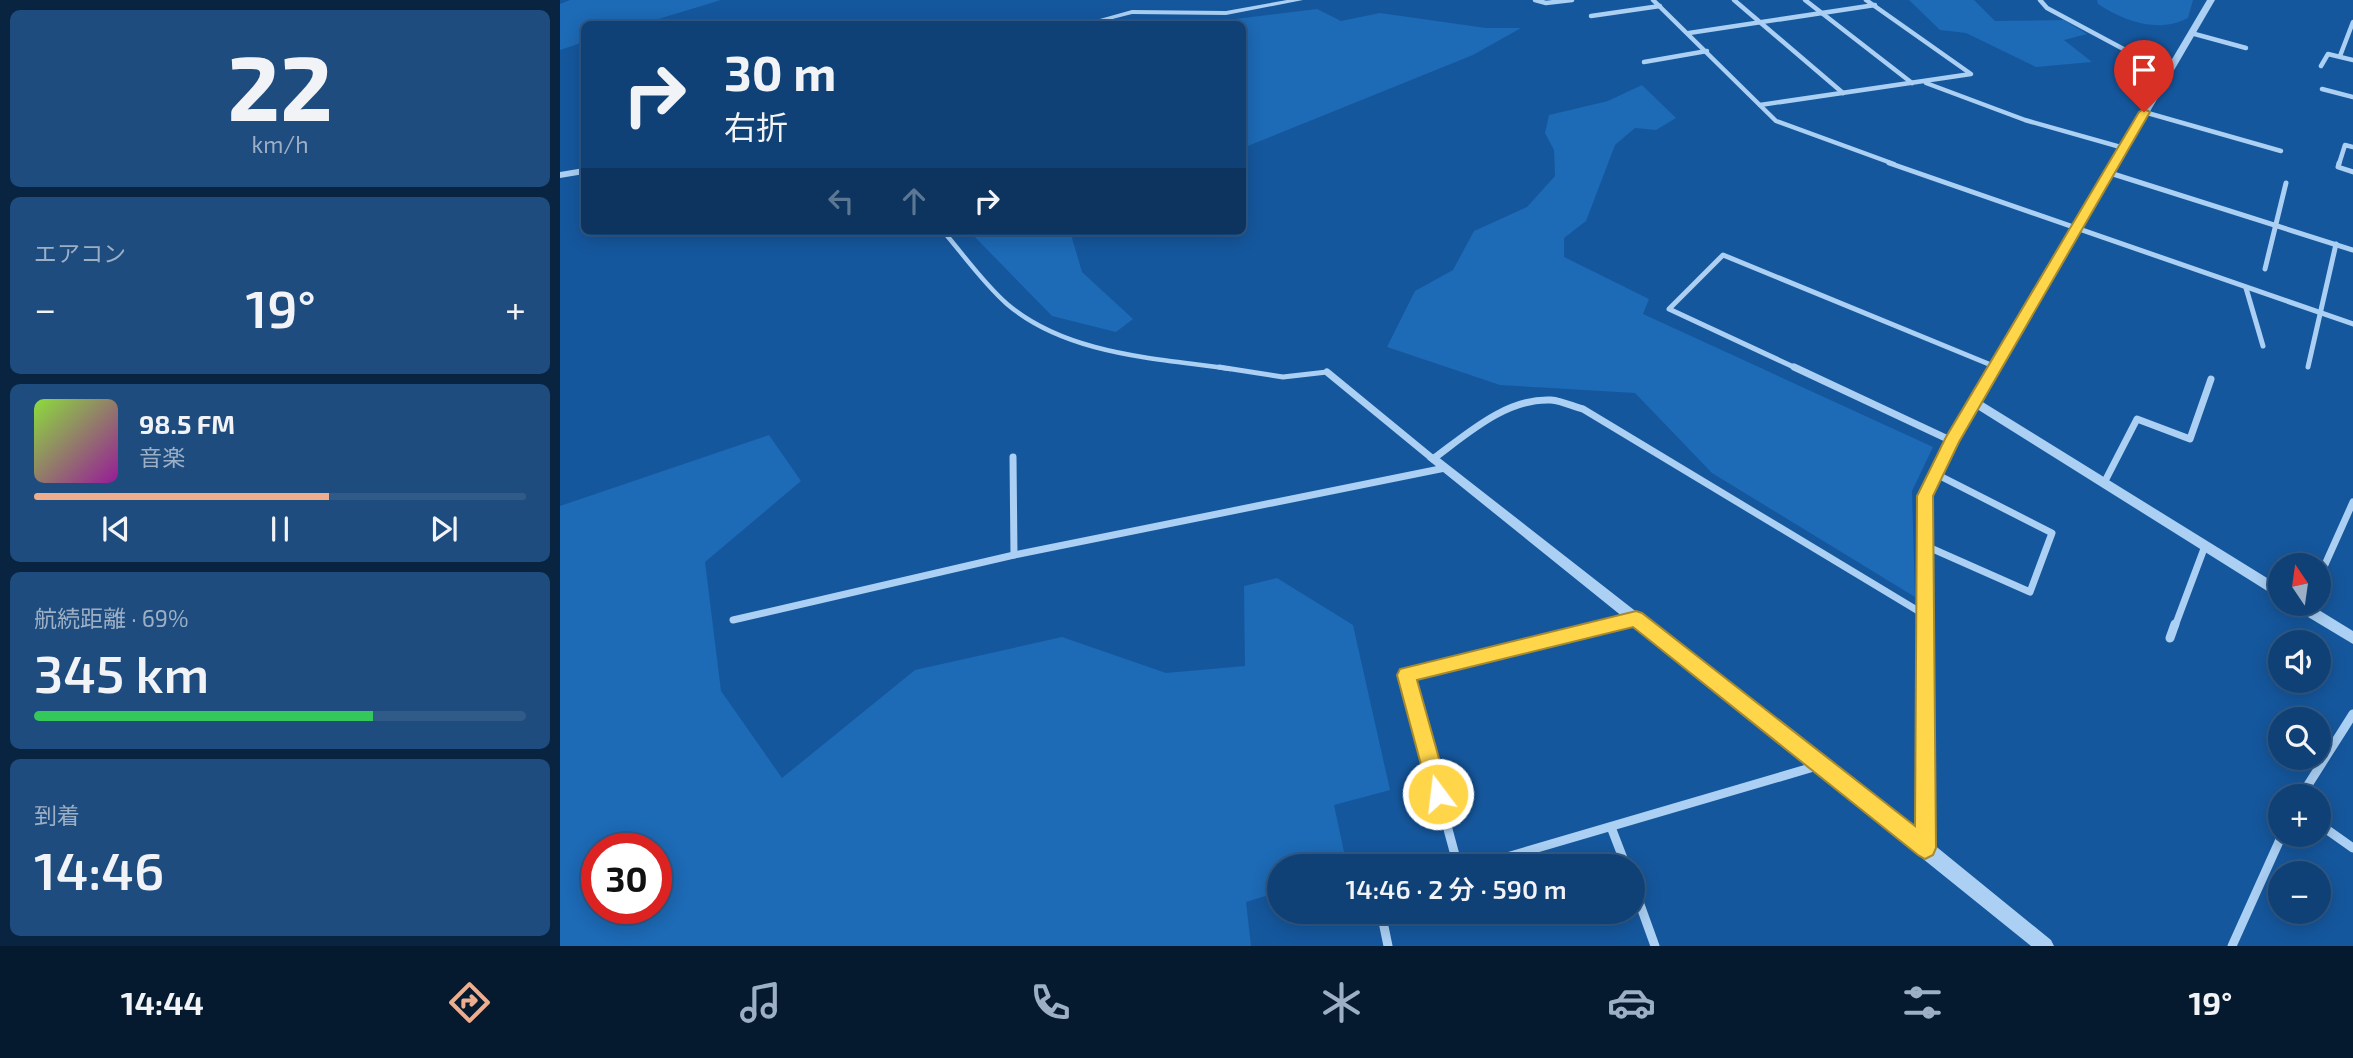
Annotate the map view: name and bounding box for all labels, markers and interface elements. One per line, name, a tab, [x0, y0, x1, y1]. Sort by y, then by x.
text: 22	[227, 30, 333, 139]
pin	[2114, 40, 2174, 112]
text: 30 m	[724, 42, 836, 101]
icon: right	[609, 49, 700, 140]
icon: arrive	[2125, 51, 2163, 89]
text: 右折	[724, 107, 788, 145]
text: km/h	[251, 130, 309, 158]
icon: left	[822, 182, 860, 220]
icon: ahead	[895, 182, 933, 220]
icon: right	[968, 182, 1006, 220]
text: エアコン	[34, 239, 126, 267]
text: 19°	[245, 276, 316, 338]
text: −	[34, 285, 56, 331]
text: +	[505, 285, 526, 331]
text: 98.5 FM	[139, 408, 235, 439]
text: 音楽	[139, 443, 185, 471]
icon: previous	[97, 510, 135, 548]
icon: pause	[261, 510, 299, 548]
icon: next	[425, 510, 463, 548]
north arrow	[2268, 553, 2331, 616]
map controls	[2268, 553, 2331, 924]
text: 航続距離 · 69%	[34, 604, 189, 632]
button: sound	[2268, 630, 2331, 693]
text: 345 km	[34, 641, 209, 703]
button: search	[2268, 707, 2331, 770]
position arrow	[1401, 757, 1475, 831]
button: +	[2268, 784, 2331, 847]
text: 到着	[34, 801, 80, 829]
speed limit sign: 30	[581, 833, 672, 924]
text: 14:46	[34, 838, 164, 900]
button: −	[2268, 861, 2331, 924]
text: 14:46 · 2 分 · 590 m	[1345, 873, 1567, 904]
icon: directions	[445, 978, 494, 1027]
icon: music	[736, 978, 785, 1027]
icon: phone	[1026, 978, 1075, 1027]
icon: climate	[1317, 978, 1366, 1027]
icon: car	[1607, 978, 1656, 1027]
icon: filters	[1898, 978, 1947, 1027]
text: 14:44	[121, 983, 204, 1021]
text: 19°	[2188, 983, 2232, 1021]

